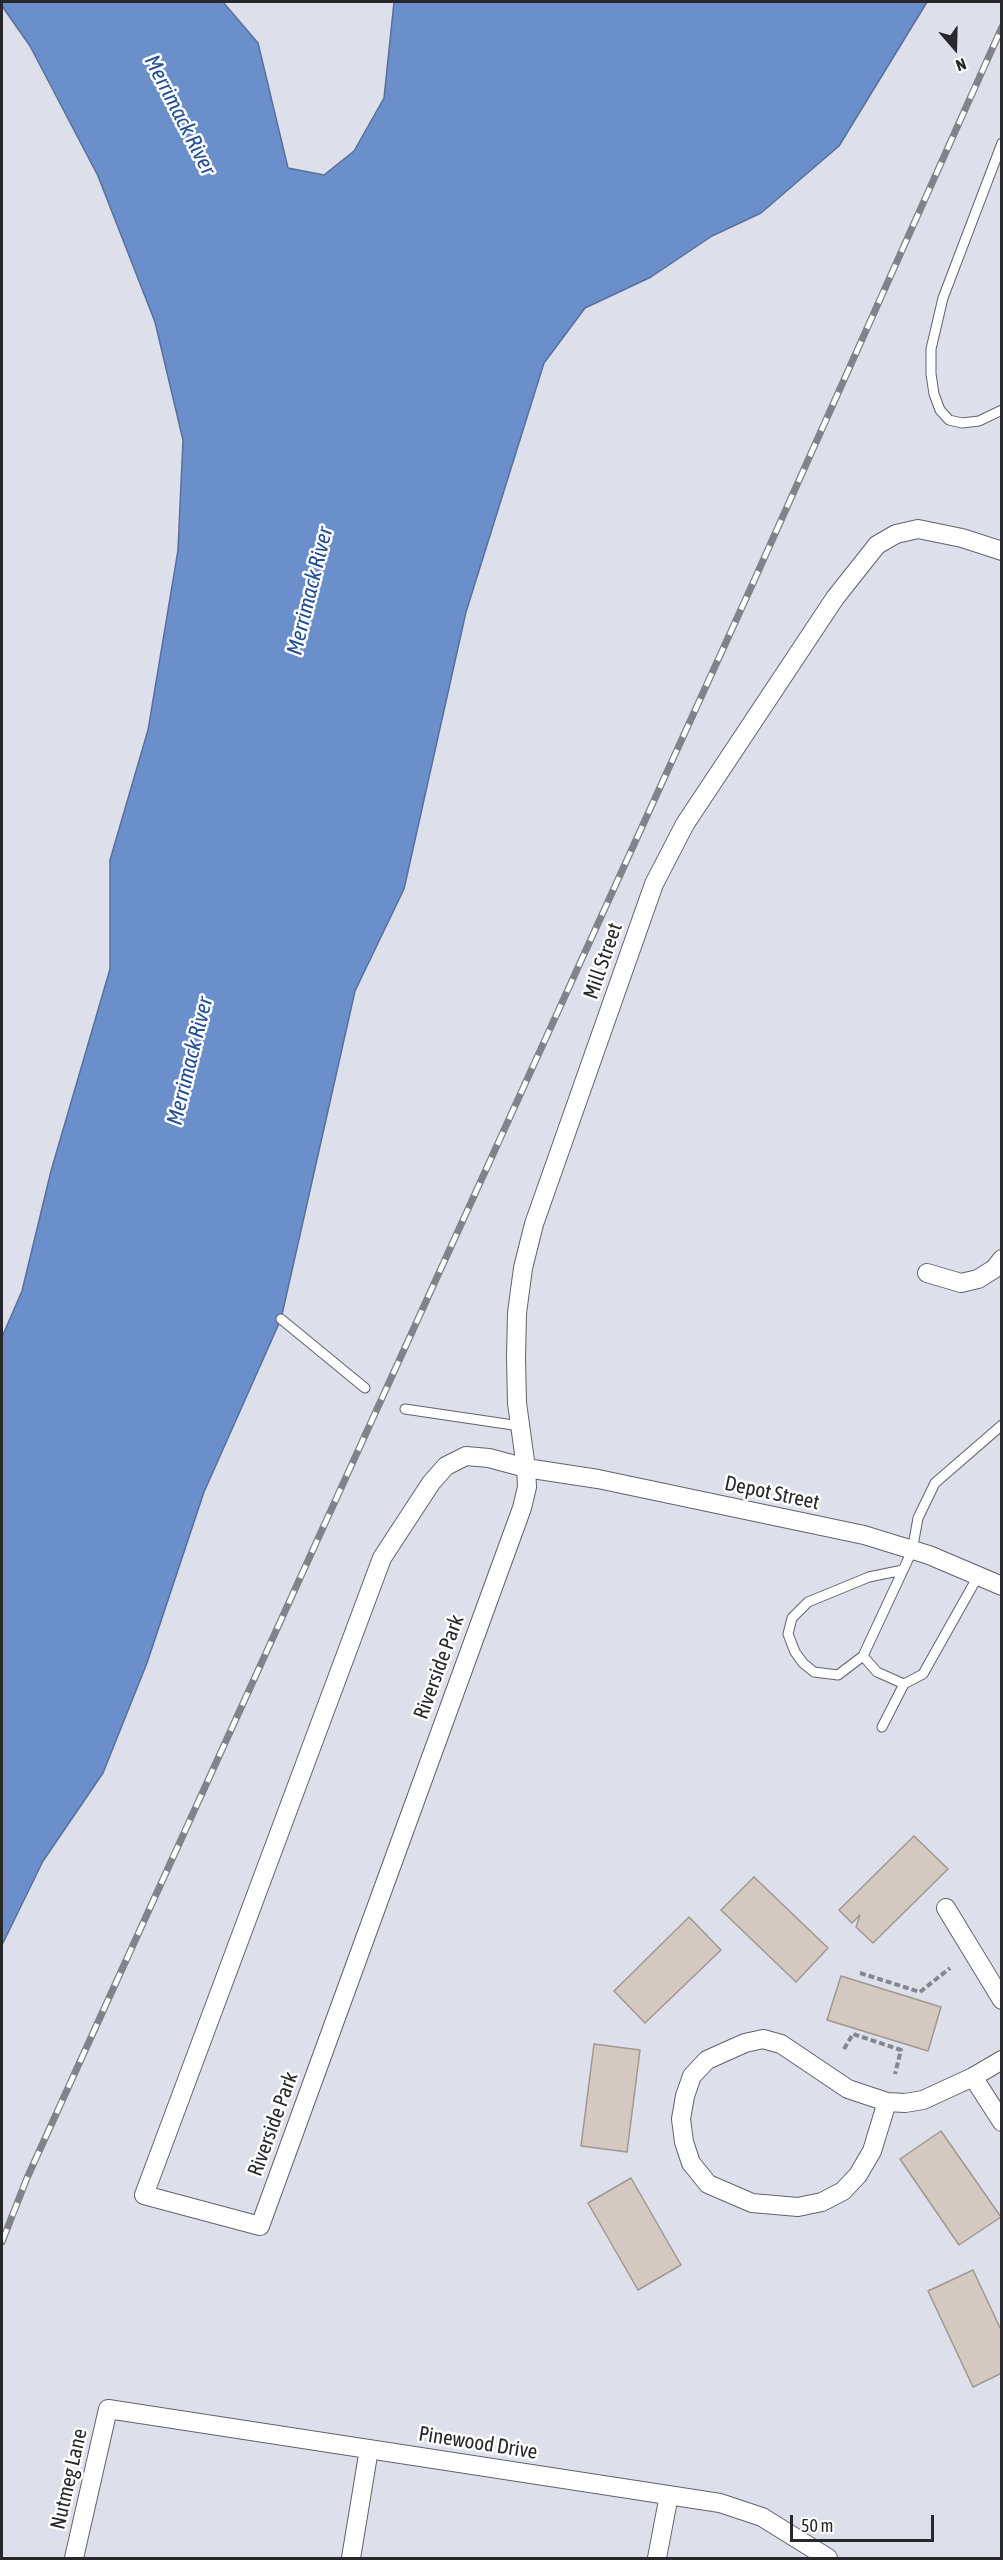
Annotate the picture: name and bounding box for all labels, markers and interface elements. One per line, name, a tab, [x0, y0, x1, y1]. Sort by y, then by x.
north arrow	[925, 18, 985, 78]
water label: Merrimack River	[138, 51, 222, 179]
text: N	[954, 55, 969, 75]
water label: Merrimack River	[281, 524, 339, 658]
street label: Mill Street	[578, 920, 628, 1002]
water label: Merrimack River	[161, 994, 219, 1128]
street label: Depot Street	[722, 1471, 822, 1515]
street label: Riverside Park	[408, 1611, 470, 1723]
street label: Riverside Park	[242, 2068, 304, 2180]
street label: Pinewood Drive	[417, 2421, 539, 2465]
street label: Nutmeg Lane	[45, 2426, 93, 2532]
scale bar	[793, 2503, 937, 2541]
text: 50 m	[801, 2515, 833, 2536]

